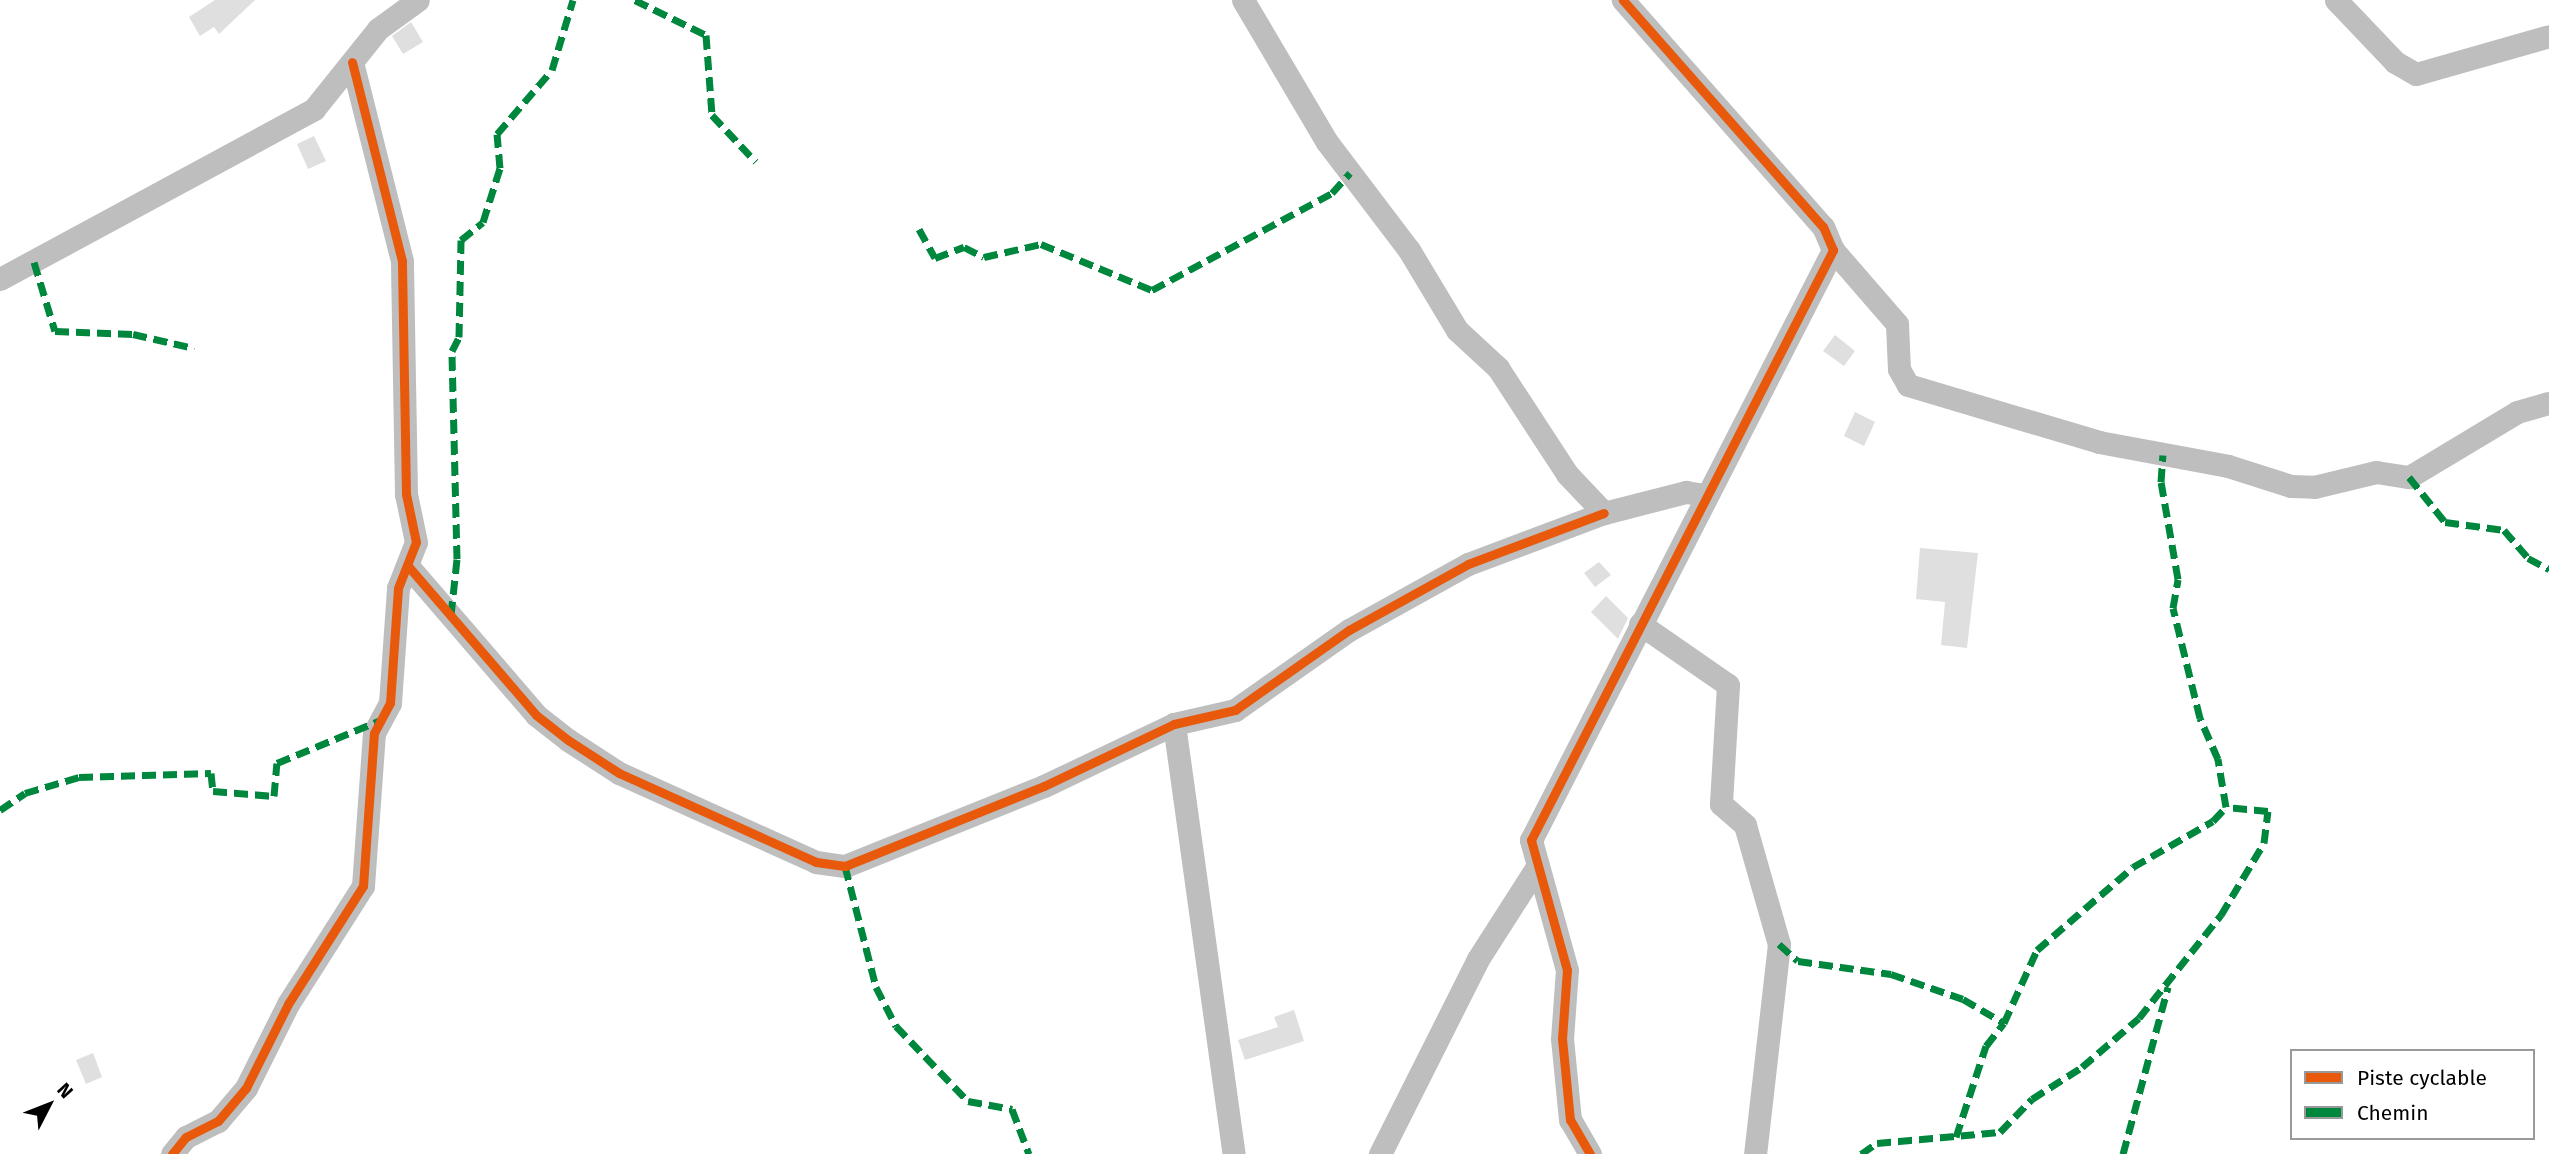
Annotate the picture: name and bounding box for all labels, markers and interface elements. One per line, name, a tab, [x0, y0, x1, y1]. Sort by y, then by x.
legend	[2290, 1049, 2535, 1140]
text: Piste cyclable	[2357, 1065, 2487, 1091]
north arrow	[14, 1070, 84, 1140]
text: N	[52, 1078, 78, 1103]
text: Chemin	[2357, 1100, 2429, 1126]

